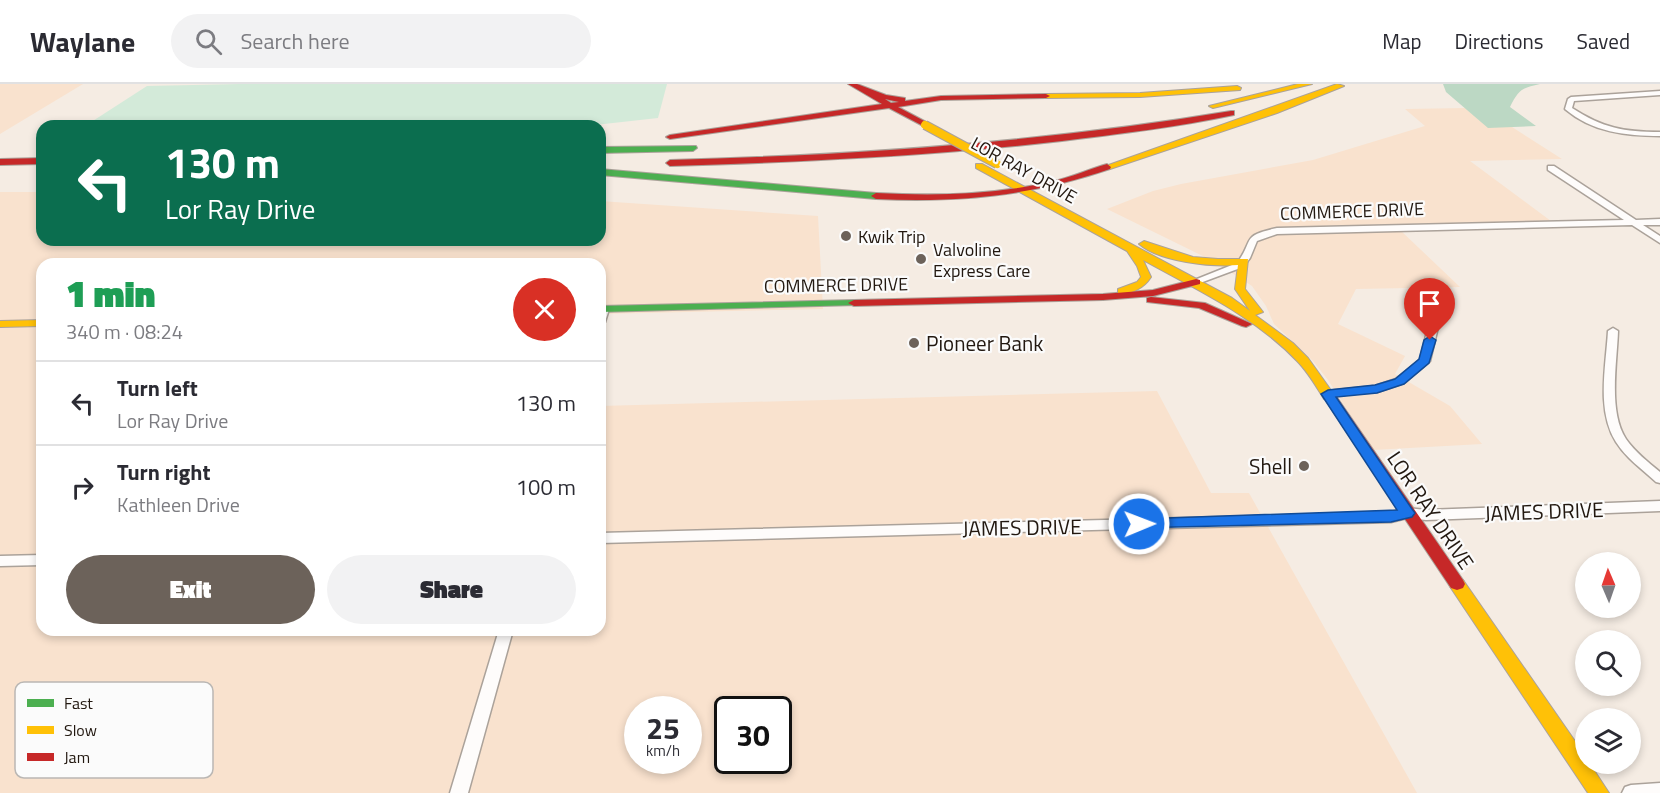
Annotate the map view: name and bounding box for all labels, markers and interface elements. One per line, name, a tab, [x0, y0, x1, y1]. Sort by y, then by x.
search box	[171, 14, 591, 68]
text: Waylane	[30, 20, 135, 63]
text: Search here	[240, 24, 350, 58]
icon: search	[192, 25, 225, 58]
text: Map	[1382, 25, 1422, 57]
text: Directions	[1455, 25, 1544, 57]
text: Saved	[1577, 25, 1630, 57]
text: 130 m	[165, 130, 280, 194]
street label: LOR RAY DRIVE	[966, 130, 1082, 210]
icon: left	[66, 144, 144, 222]
text: Lor Ray Drive	[165, 188, 315, 229]
street label: COMMERCE DRIVE	[1280, 195, 1424, 227]
place label: Kwik Trip	[858, 223, 926, 250]
marker: Kwik Trip	[839, 229, 853, 243]
place label: Valvoline Express Care	[933, 236, 1030, 284]
marker: Valvoline Express Care	[914, 252, 928, 266]
text: 1 min	[66, 266, 155, 321]
street label: COMMERCE DRIVE	[764, 270, 908, 300]
button: close	[513, 278, 576, 341]
pin	[1404, 278, 1455, 340]
icon: arrive	[1413, 287, 1446, 320]
text: 340 m · 08:24	[66, 316, 183, 347]
place label: Pioneer Bank	[926, 327, 1043, 359]
marker: Pioneer Bank	[907, 336, 921, 350]
text: Turn left	[117, 371, 198, 405]
text: 130 m	[516, 386, 576, 420]
icon: left	[66, 387, 99, 420]
text: Lor Ray Drive	[117, 405, 228, 436]
street label: LOR RAY DRIVE	[1379, 444, 1483, 576]
place label: Shell	[1249, 450, 1292, 482]
text: Turn right	[117, 455, 211, 489]
marker: Shell	[1297, 459, 1311, 473]
text: 100 m	[516, 470, 576, 504]
icon: right	[66, 471, 99, 504]
text: Kathleen Drive	[117, 489, 240, 520]
position arrow	[1107, 492, 1171, 556]
street label: JAMES DRIVE	[1484, 493, 1604, 529]
street label: JAMES DRIVE	[962, 510, 1082, 544]
north arrow	[1575, 552, 1641, 618]
map controls	[1575, 552, 1641, 774]
button: Exit	[66, 555, 315, 624]
button: Share	[327, 555, 576, 624]
button: search	[1575, 630, 1641, 696]
legend	[15, 682, 213, 778]
text: Fast	[64, 691, 93, 715]
speed limit sign: 30	[714, 696, 792, 774]
text: 25	[646, 705, 680, 751]
button: layers	[1575, 708, 1641, 774]
text: Slow	[64, 718, 97, 742]
text: km/h	[646, 739, 680, 762]
text: Jam	[64, 745, 90, 769]

